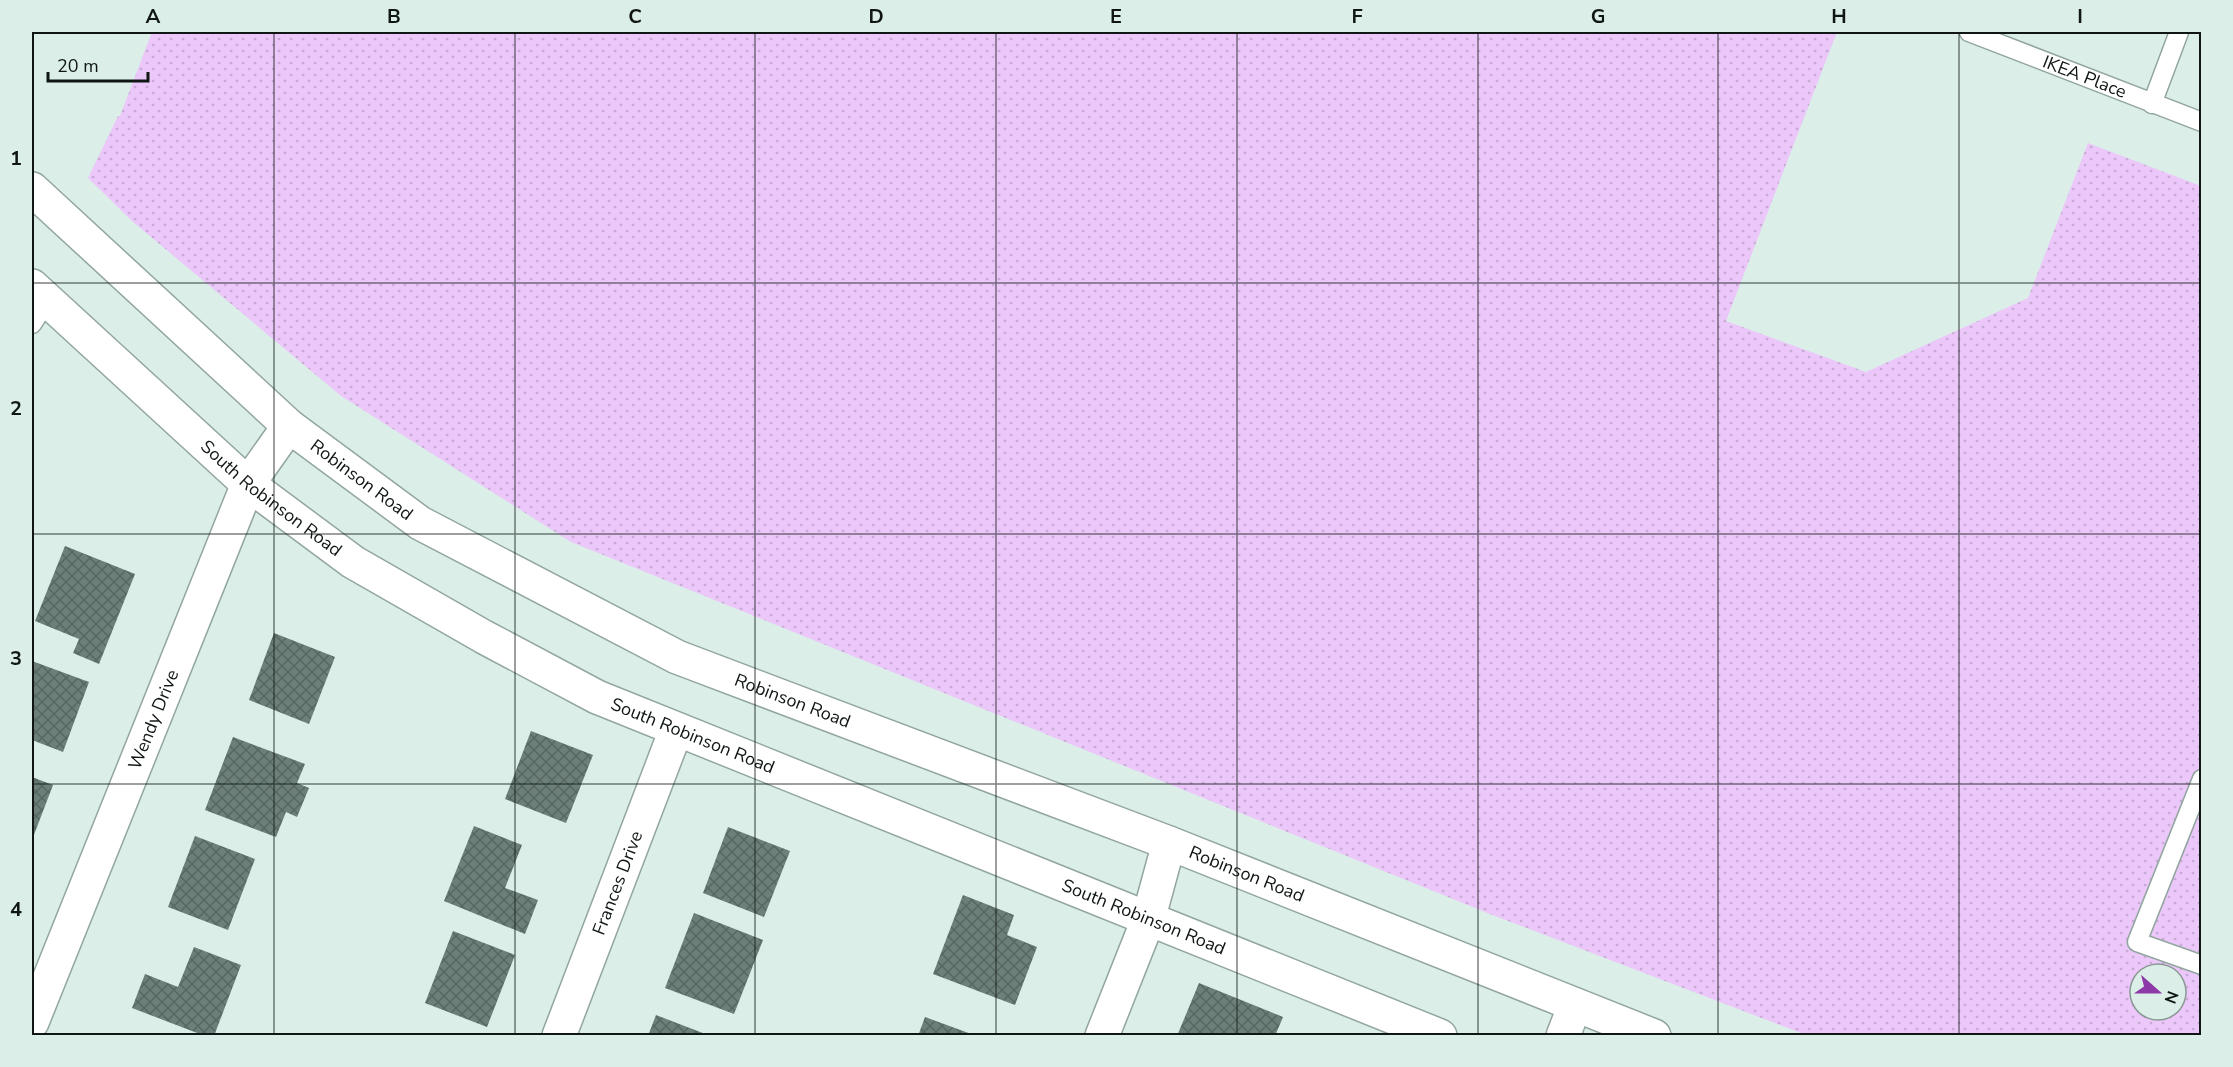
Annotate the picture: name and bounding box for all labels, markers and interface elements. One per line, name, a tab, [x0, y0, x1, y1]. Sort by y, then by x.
text: A	[146, 3, 161, 30]
text: B	[387, 3, 401, 30]
text: C	[628, 3, 642, 30]
text: D	[868, 3, 884, 30]
text: E	[1110, 3, 1122, 30]
text: F	[1351, 3, 1363, 30]
text: G	[1591, 3, 1605, 30]
text: H	[1831, 3, 1847, 30]
text: I	[2077, 3, 2083, 30]
scale bar	[48, 45, 148, 83]
street label: IKEA Place	[2039, 50, 2130, 104]
text: 20 m	[57, 54, 99, 78]
text: 1	[10, 145, 22, 172]
text: 2	[10, 395, 22, 422]
street label: South Robinson Road	[195, 434, 347, 562]
street label: Robinson Road	[305, 434, 418, 526]
text: 3	[10, 645, 22, 672]
street label: Wendy Drive	[123, 666, 184, 773]
street label: Robinson Road	[731, 668, 854, 734]
street label: South Robinson Road	[607, 692, 778, 779]
street label: Frances Drive	[587, 827, 648, 938]
street label: Robinson Road	[1185, 840, 1308, 908]
street label: South Robinson Road	[1058, 873, 1229, 961]
text: 4	[10, 896, 22, 923]
north arrow	[2128, 962, 2188, 1022]
text: N	[2159, 987, 2183, 1007]

